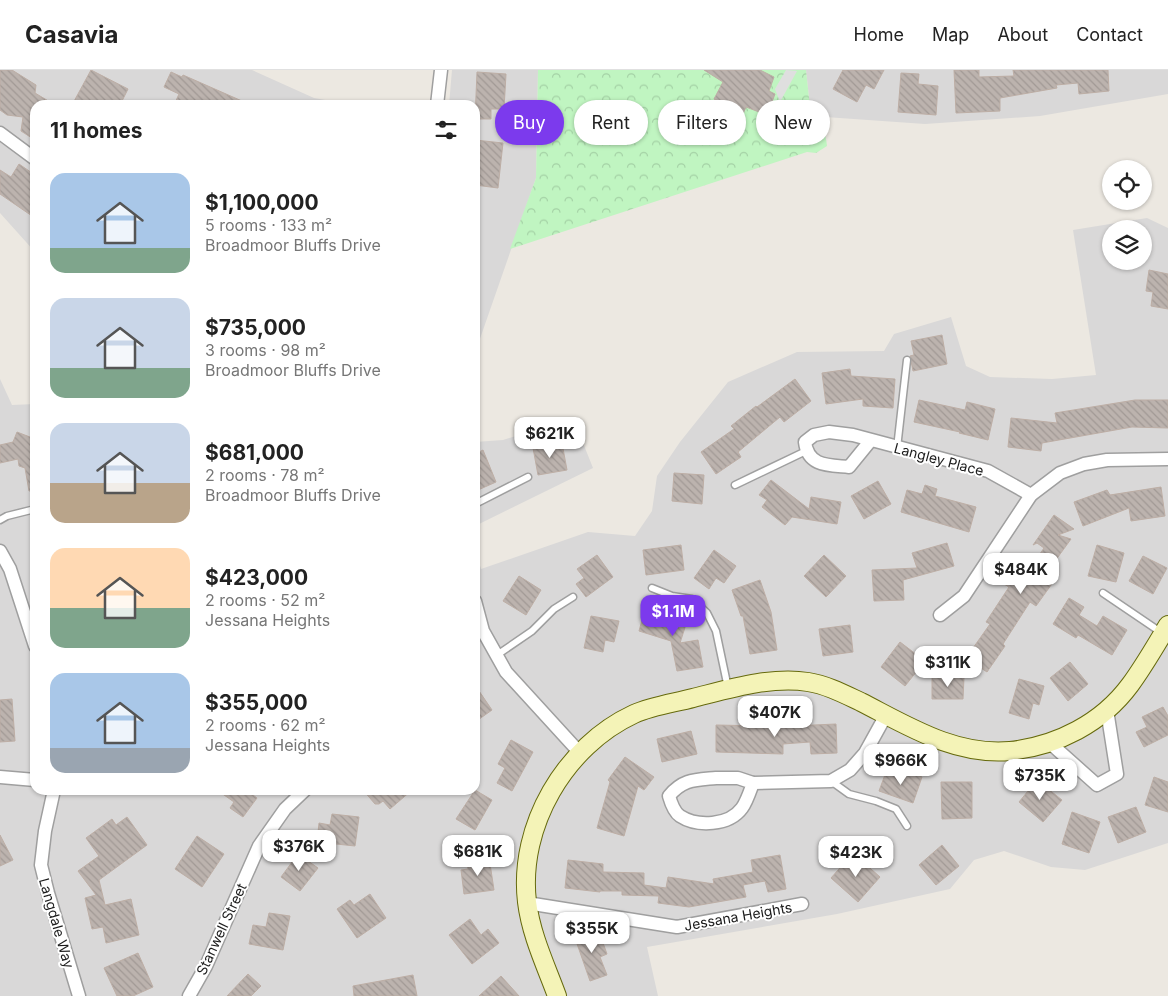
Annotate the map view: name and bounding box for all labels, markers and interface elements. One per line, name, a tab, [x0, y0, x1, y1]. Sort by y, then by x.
text: Casavia	[25, 20, 118, 49]
text: Home	[854, 24, 904, 45]
text: Map	[932, 24, 969, 45]
text: About	[997, 24, 1048, 45]
text: Contact	[1076, 24, 1143, 45]
chip: Buy	[495, 100, 564, 145]
chip: Rent	[574, 100, 648, 145]
chip: Filters	[658, 100, 746, 145]
chip: New	[756, 100, 830, 145]
icon: filters	[432, 116, 460, 144]
text: 11 homes	[50, 118, 142, 143]
map controls	[1102, 160, 1152, 270]
button: locate	[1102, 160, 1152, 210]
text: $1,100,000	[205, 190, 319, 215]
icon: home	[90, 193, 150, 253]
text: 5 rooms · 133 m²	[205, 215, 332, 235]
button: layers	[1102, 220, 1152, 270]
text: Broadmoor Bluffs Drive	[205, 235, 381, 255]
text: $735,000	[205, 315, 306, 340]
icon: home	[90, 318, 150, 378]
text: 3 rooms · 98 m²	[205, 340, 326, 360]
text: Broadmoor Bluffs Drive	[205, 360, 381, 380]
pin: $621K	[515, 416, 585, 459]
text: $621K	[525, 423, 575, 443]
street label: Langley Place	[892, 439, 986, 479]
text: $681,000	[205, 440, 304, 465]
icon: home	[90, 443, 150, 503]
text: 2 rooms · 78 m²	[205, 465, 325, 485]
text: Broadmoor Bluffs Drive	[205, 485, 381, 505]
pin: $484K	[986, 552, 1056, 595]
text: $484K	[994, 559, 1048, 579]
text: $423,000	[205, 565, 308, 590]
icon: home	[90, 568, 150, 628]
text: 2 rooms · 52 m²	[205, 590, 325, 610]
pin: $1.1M	[638, 594, 708, 637]
text: $1.1M	[651, 601, 695, 621]
text: Jessana Heights	[205, 610, 330, 630]
pin: $311K	[913, 646, 983, 688]
text: $311K	[925, 652, 971, 672]
text: $355,000	[205, 690, 308, 715]
icon: home	[90, 693, 150, 753]
pin: $407K	[740, 696, 810, 738]
text: $407K	[749, 702, 801, 722]
text: 2 rooms · 62 m²	[205, 715, 326, 735]
text: Jessana Heights	[205, 735, 330, 755]
pin: $966K	[866, 744, 936, 786]
text: $966K	[874, 750, 928, 770]
pin: $735K	[1005, 758, 1075, 801]
text: $735K	[1014, 765, 1066, 785]
pin: $376K	[264, 830, 334, 872]
pin: $681K	[443, 834, 513, 877]
text: $376K	[273, 836, 325, 856]
pin: $423K	[821, 836, 891, 878]
text: $681K	[453, 841, 503, 861]
text: $423K	[829, 842, 883, 862]
street label: Langdale Way	[36, 876, 78, 970]
street label: Stanwell Street	[192, 880, 250, 978]
street label: Jessana Heights	[683, 898, 793, 934]
pin: $355K	[557, 912, 627, 954]
text: $355K	[566, 918, 618, 938]

